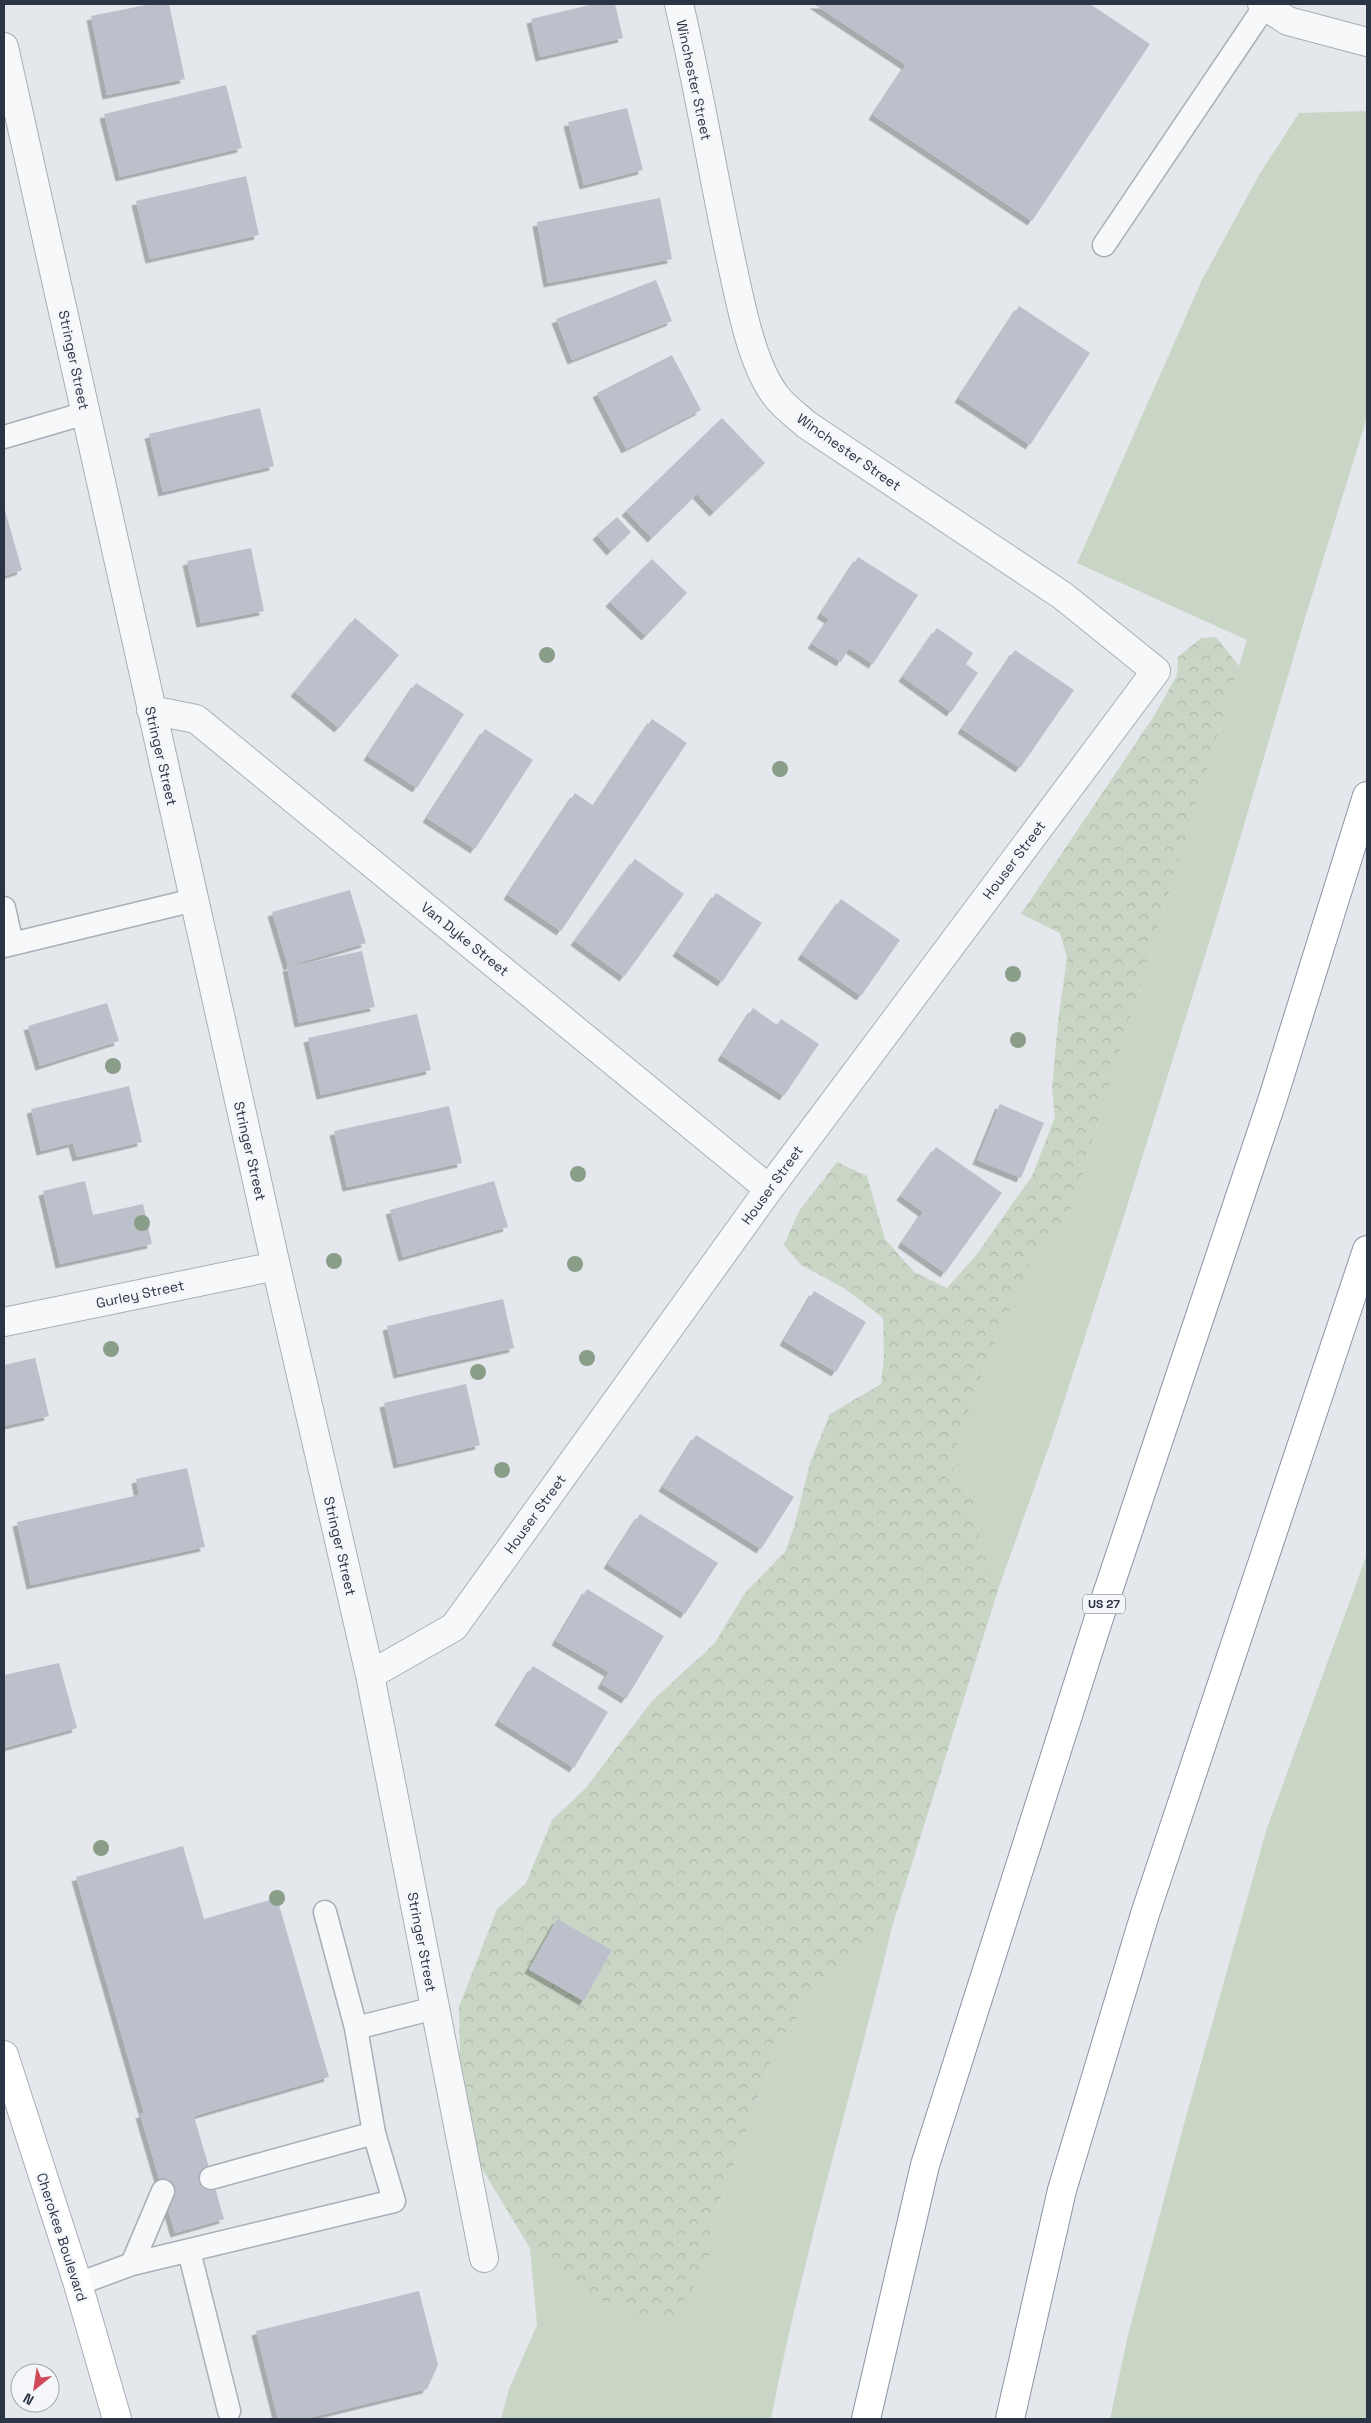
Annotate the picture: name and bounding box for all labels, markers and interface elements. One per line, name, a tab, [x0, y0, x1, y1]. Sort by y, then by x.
street label: Winchester Street	[672, 18, 716, 142]
street label: Stringer Street	[55, 309, 93, 411]
street label: Winchester Street	[794, 409, 904, 495]
street label: Stringer Street	[141, 705, 181, 807]
street label: Houser Street	[979, 817, 1049, 903]
street label: Van Dyke Street	[417, 898, 513, 980]
street label: Stringer Street	[230, 1100, 270, 1202]
street label: Houser Street	[737, 1142, 807, 1228]
street label: Gurley Street	[94, 1276, 186, 1312]
street label: Houser Street	[500, 1471, 570, 1557]
street label: Stringer Street	[320, 1495, 360, 1597]
road number: US 27	[1083, 1595, 1125, 1614]
street label: Stringer Street	[404, 1891, 440, 1993]
street label: Cherokee Boulevard	[33, 2170, 91, 2304]
north arrow	[10, 2363, 60, 2413]
text: N	[20, 2389, 37, 2409]

